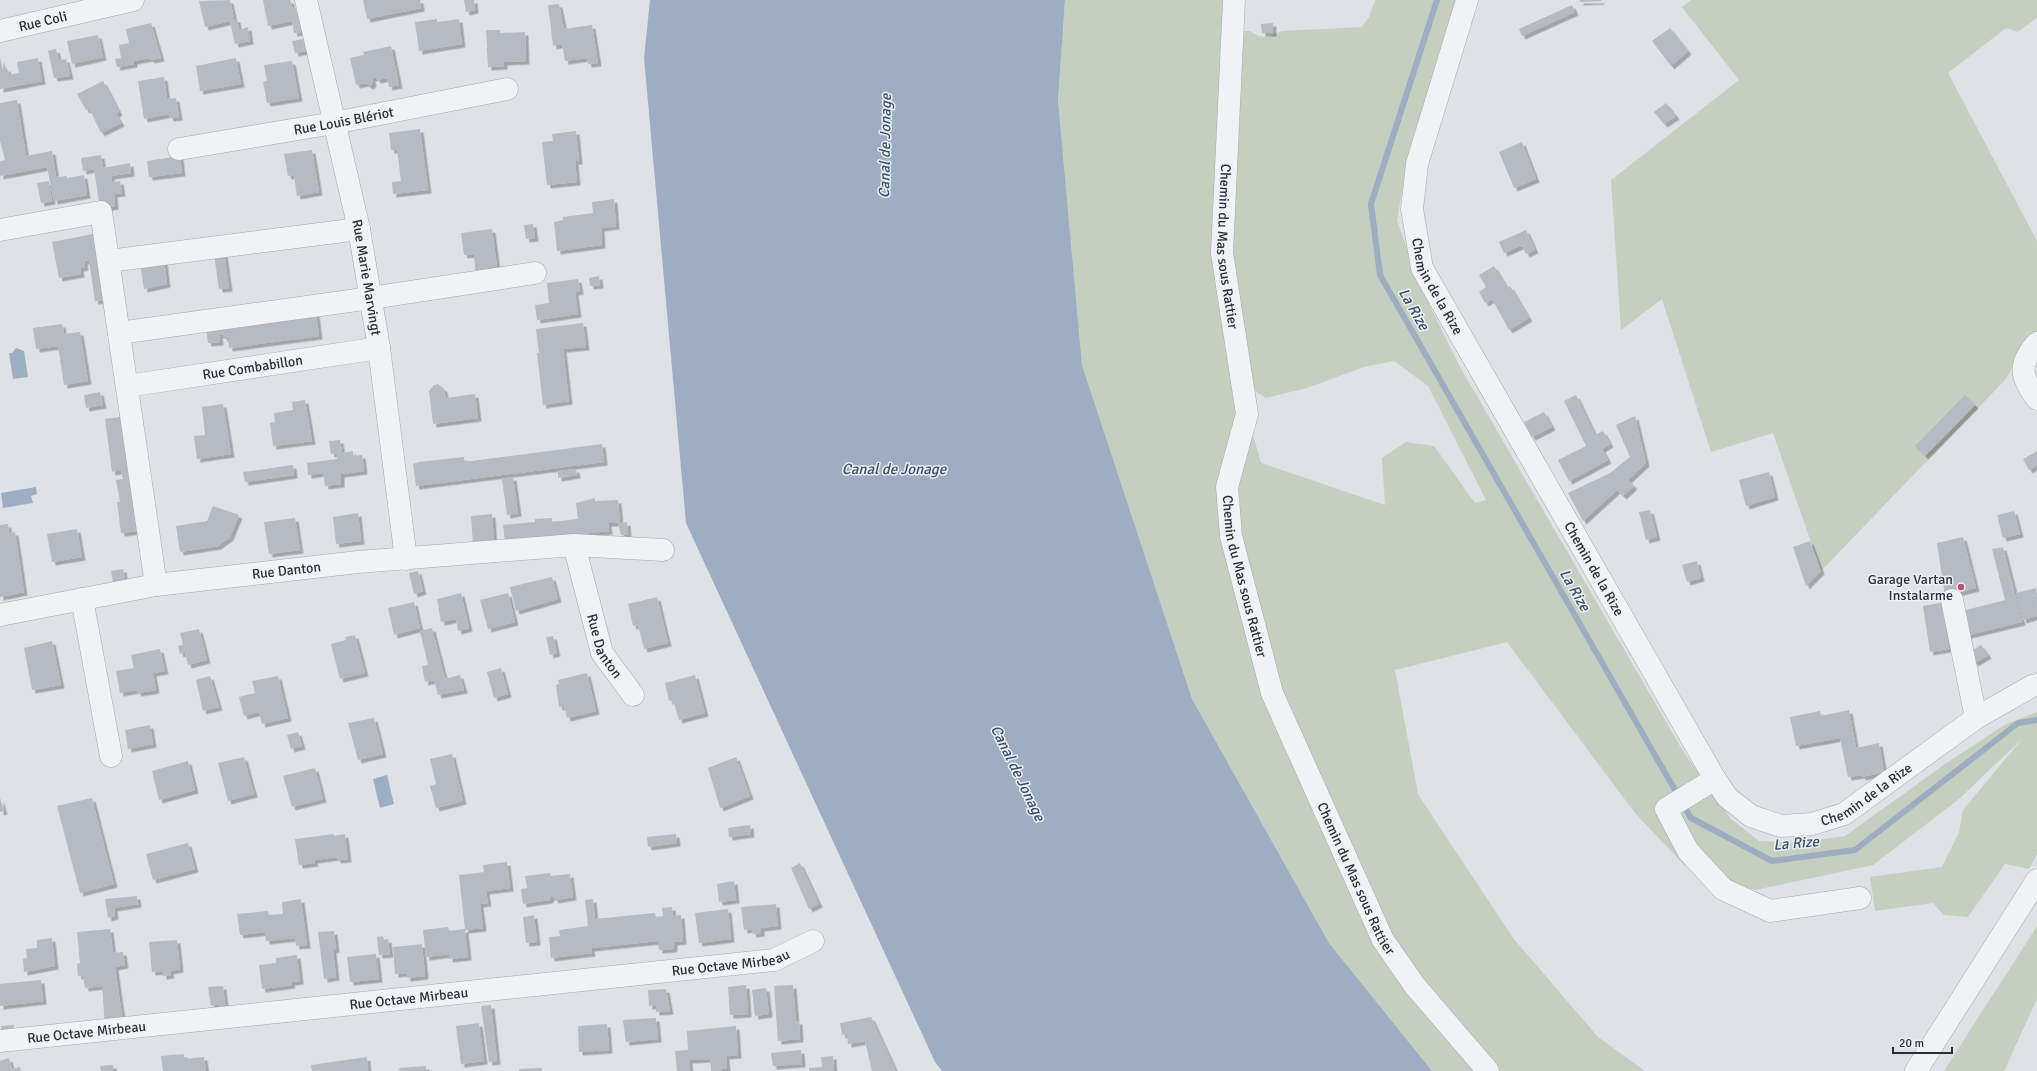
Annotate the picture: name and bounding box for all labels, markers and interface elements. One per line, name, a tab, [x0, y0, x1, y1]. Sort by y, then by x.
street label: Rue Coli	[17, 8, 69, 35]
water label: Canal de Jonage	[875, 92, 895, 198]
street label: Rue Louis Blériot	[292, 103, 395, 139]
street label: Chemin du Mas sous Rattier	[1213, 163, 1242, 331]
street label: Rue Marie Marvingt	[348, 218, 385, 337]
street label: Chemin de la Rize	[1408, 237, 1466, 338]
water label: La Rize	[1395, 285, 1434, 335]
street label: Rue Combabillon	[201, 352, 304, 384]
water label: Canal de Jonage	[842, 460, 948, 478]
street label: Chemin du Mas sous Rattier	[1219, 494, 1271, 660]
street label: Chemin de la Rize	[1560, 519, 1628, 619]
street label: Rue Danton	[251, 558, 322, 583]
water label: La Rize	[1556, 566, 1595, 616]
place label: Garage Vartan Instalarme	[1868, 571, 1953, 604]
marker: Garage Vartan Instalarme	[1956, 582, 1966, 592]
street label: Rue Danton	[583, 612, 626, 682]
water label: Canal de Jonage	[987, 722, 1050, 825]
street label: Chemin de la Rize	[1819, 759, 1916, 830]
street label: Chemin du Mas sous Rattier	[1313, 800, 1399, 959]
water label: La Rize	[1772, 832, 1821, 854]
street label: Rue Octave Mirbeau	[671, 946, 793, 980]
street label: Rue Octave Mirbeau	[349, 984, 469, 1013]
street label: Rue Octave Mirbeau	[26, 1018, 147, 1047]
scale bar	[1893, 1029, 1952, 1055]
text: 20 m	[1899, 1036, 1924, 1051]

